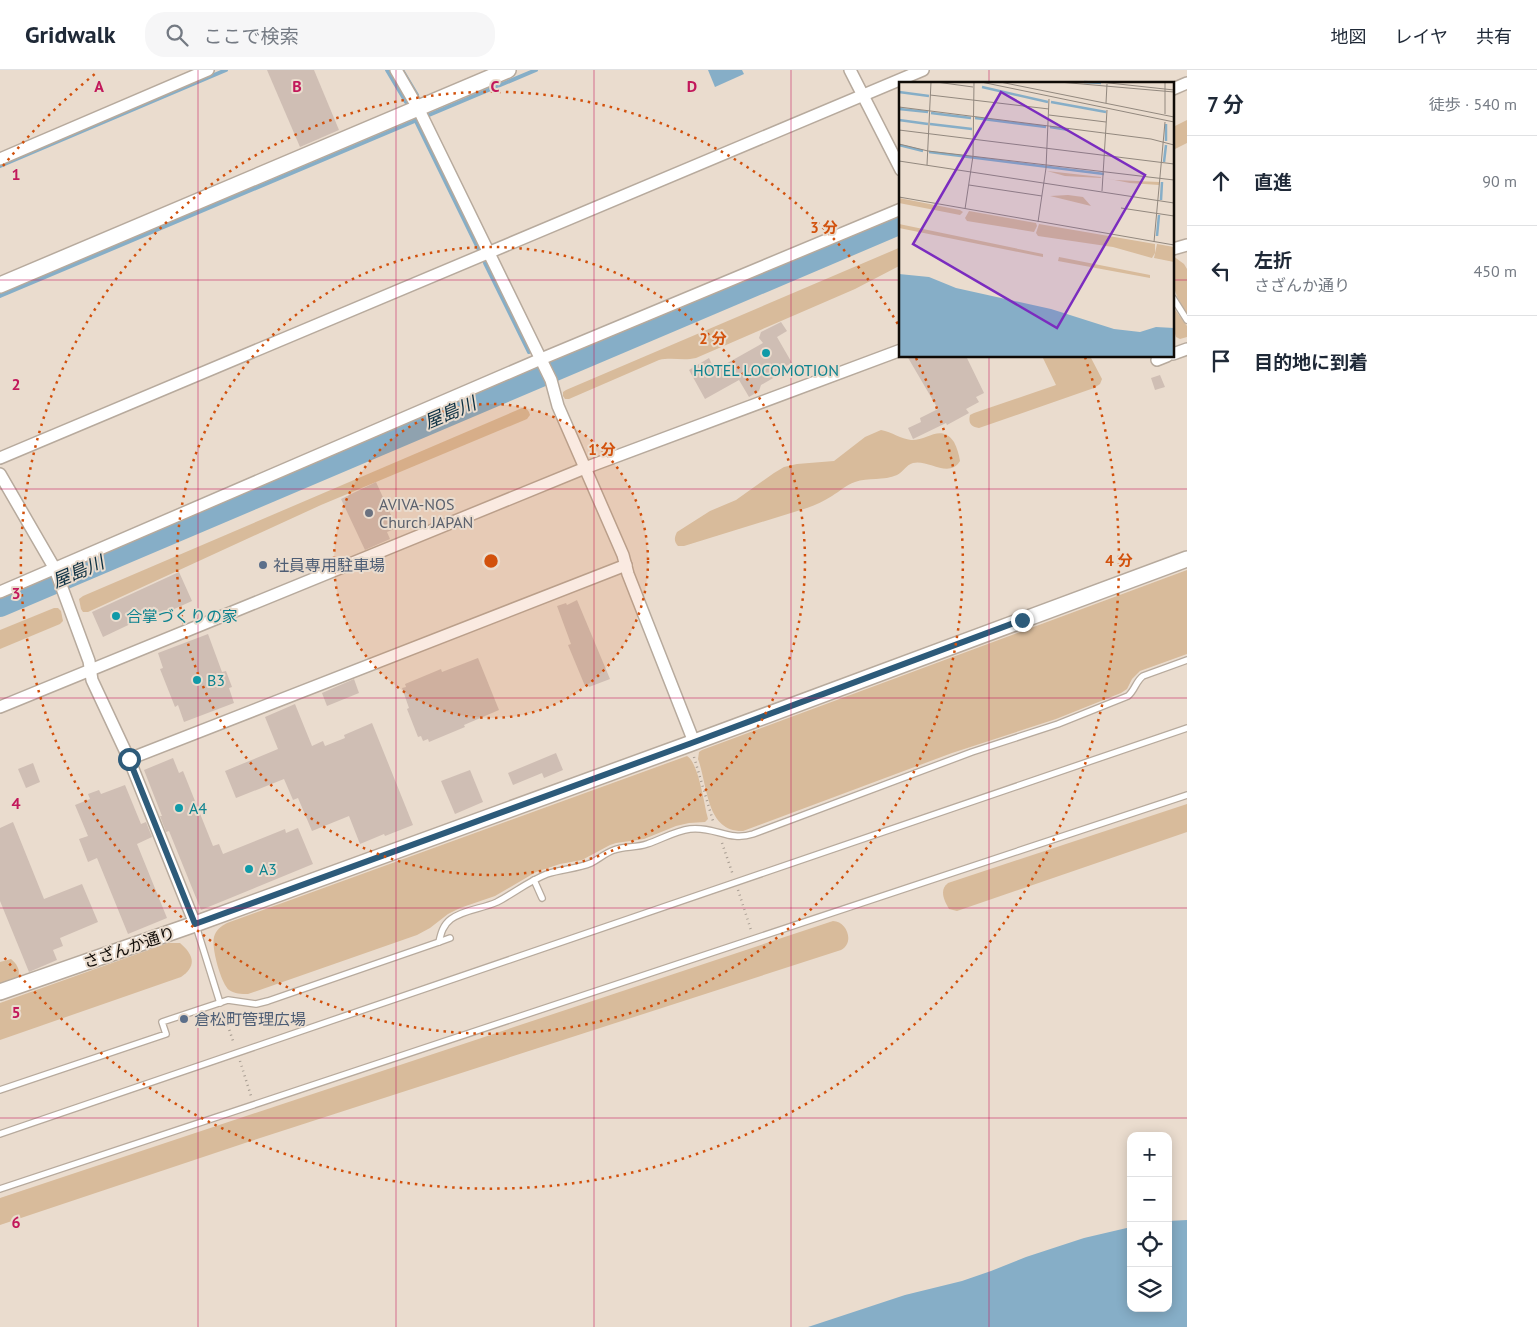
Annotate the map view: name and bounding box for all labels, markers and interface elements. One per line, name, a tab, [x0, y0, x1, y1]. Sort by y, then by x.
search box	[145, 12, 495, 57]
text: Gridwalk	[25, 19, 115, 50]
icon: search	[163, 21, 191, 49]
text: ここで検索	[203, 24, 299, 48]
text: 地図	[1331, 25, 1367, 48]
text: レイヤ	[1395, 25, 1448, 48]
text: 共有	[1476, 25, 1512, 48]
text: A	[94, 76, 104, 96]
text: B	[292, 76, 302, 96]
text: C	[491, 76, 500, 96]
text: D	[687, 76, 697, 96]
inset map	[899, 82, 1174, 358]
text: 7 分	[1207, 91, 1244, 118]
text: 徒歩 · 540 m	[1429, 94, 1517, 114]
text: 1	[11, 164, 21, 184]
icon: ahead	[1207, 167, 1235, 195]
text: 直進	[1254, 170, 1292, 194]
text: 90 m	[1482, 171, 1517, 191]
text: 3 分	[810, 218, 838, 237]
text: 左折	[1254, 248, 1292, 272]
icon: left	[1207, 257, 1235, 285]
text: 450 m	[1474, 261, 1517, 281]
text: さざんか通り	[1254, 275, 1350, 295]
text: 2 分	[699, 329, 727, 348]
marker: HOTEL LOCOMOTION	[760, 347, 772, 359]
icon: arrive	[1207, 347, 1235, 375]
text: 目的地に到着	[1254, 350, 1368, 374]
place label: HOTEL LOCOMOTION	[693, 360, 839, 380]
text: 2	[11, 374, 21, 394]
water label: 屋島川	[420, 391, 481, 434]
text: 1 分	[588, 440, 616, 459]
place label: AVIVA-NOS Church JAPAN	[379, 494, 473, 532]
marker: AVIVA-NOS Church JAPAN	[363, 507, 375, 519]
water label: 屋島川	[48, 550, 109, 593]
text: 4 分	[1105, 551, 1133, 570]
centre of rings	[482, 552, 500, 570]
place label: 社員専用駐車場	[273, 555, 385, 575]
marker: 社員専用駐車場	[257, 559, 269, 571]
text: 3	[11, 583, 21, 603]
place label: 合掌づくりの家	[126, 606, 238, 626]
route end	[1011, 609, 1034, 632]
marker: 合掌づくりの家	[110, 610, 122, 622]
place label: B3	[207, 670, 225, 690]
marker: B3	[191, 674, 203, 686]
route start	[118, 748, 141, 771]
text: 4	[11, 793, 21, 813]
place label: A4	[189, 798, 207, 818]
marker: A4	[173, 802, 185, 814]
place label: A3	[259, 859, 277, 879]
marker: A3	[243, 863, 255, 875]
street label: さざんか通り	[80, 922, 178, 972]
text: 5	[11, 1002, 21, 1022]
place label: 倉松町管理広場	[194, 1009, 306, 1029]
marker: 倉松町管理広場	[178, 1013, 190, 1025]
map controls	[1127, 1132, 1172, 1312]
button: +	[1127, 1132, 1172, 1177]
button: −	[1127, 1177, 1172, 1222]
text: 6	[11, 1212, 21, 1232]
button: locate	[1127, 1222, 1172, 1267]
button: layers	[1127, 1267, 1172, 1312]

